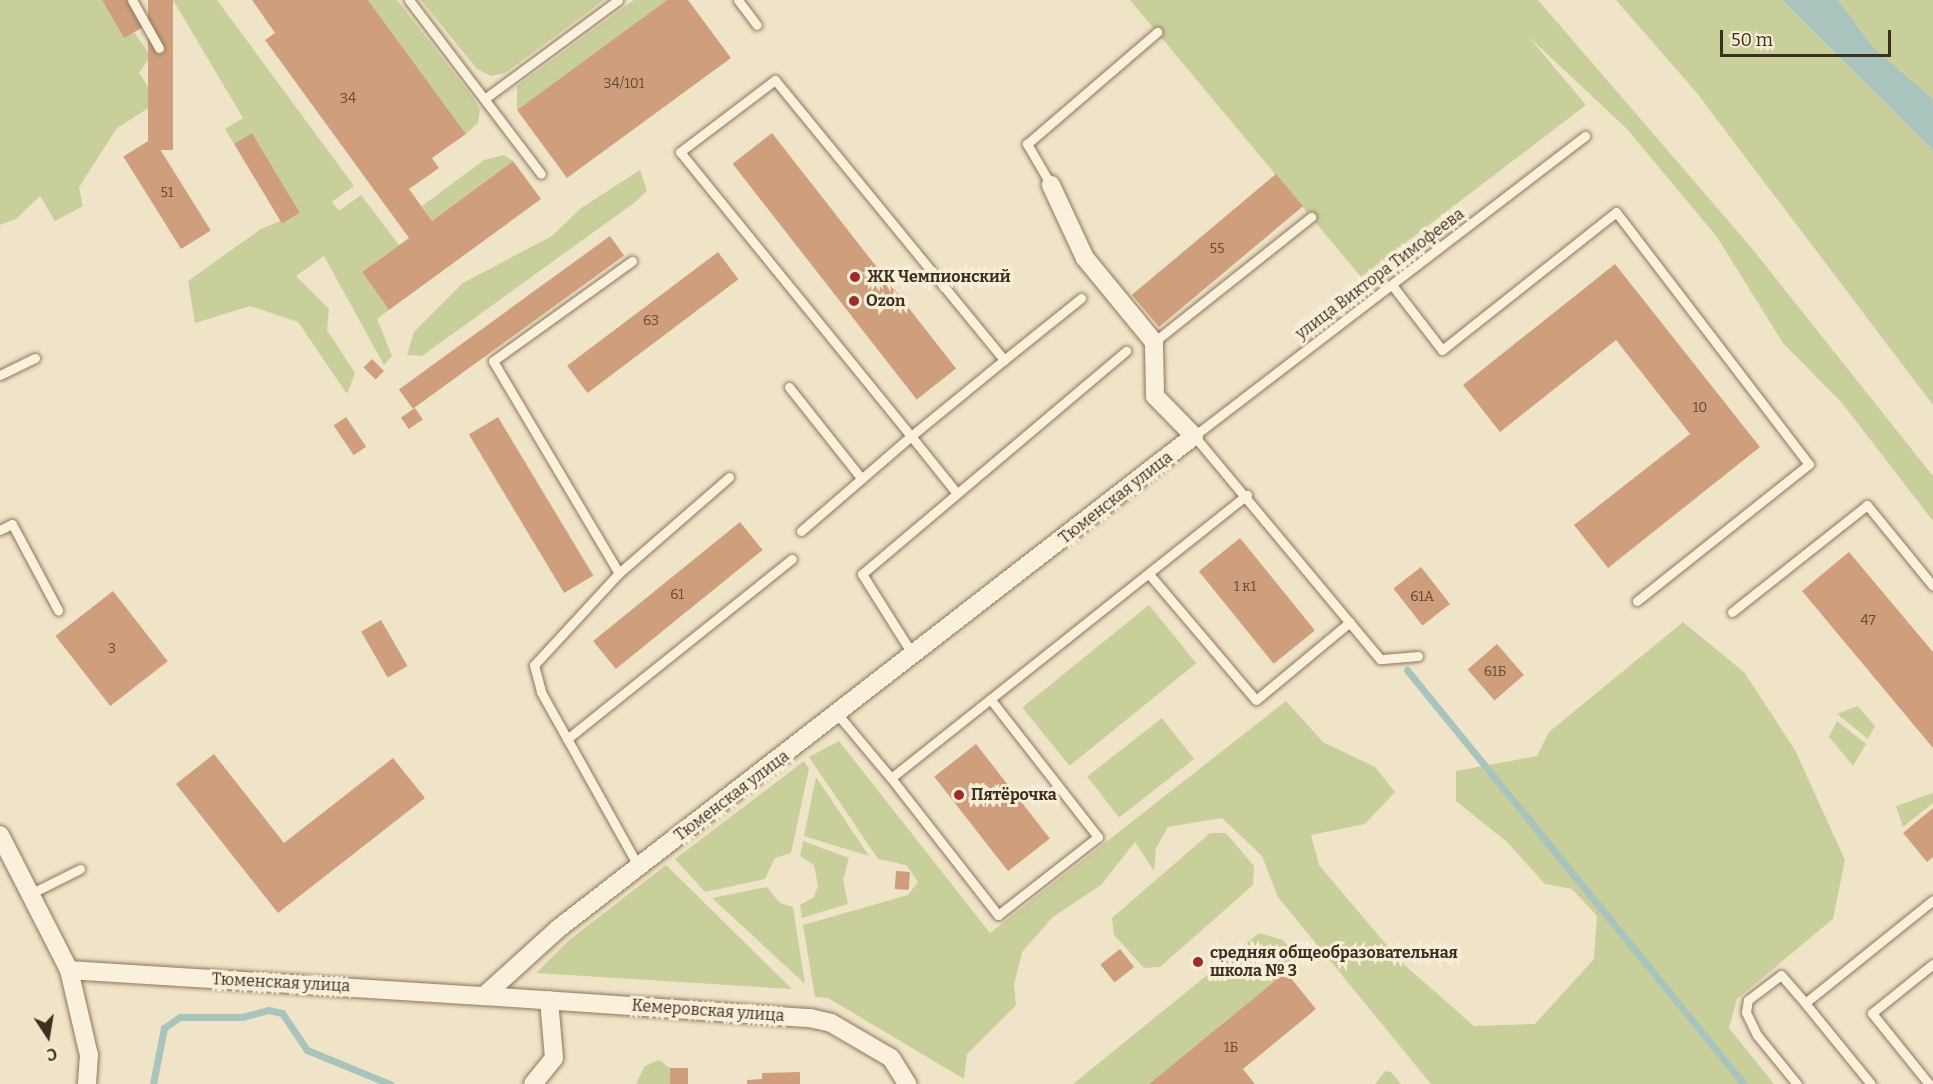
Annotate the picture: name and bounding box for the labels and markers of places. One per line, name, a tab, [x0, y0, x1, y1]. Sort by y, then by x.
place label: ЖК Чемпионский	[867, 267, 1010, 287]
marker: ЖК Чемпионский	[848, 270, 862, 284]
place label: Ozon	[866, 291, 905, 311]
marker: Ozon	[847, 294, 861, 308]
place label: Пятёрочка	[971, 785, 1057, 805]
marker: Пятёрочка	[952, 788, 966, 802]
place label: средняя общеобразовательная школа № 3	[1210, 943, 1458, 981]
marker: средняя общеобразовательная школа № 3	[1191, 955, 1205, 969]

